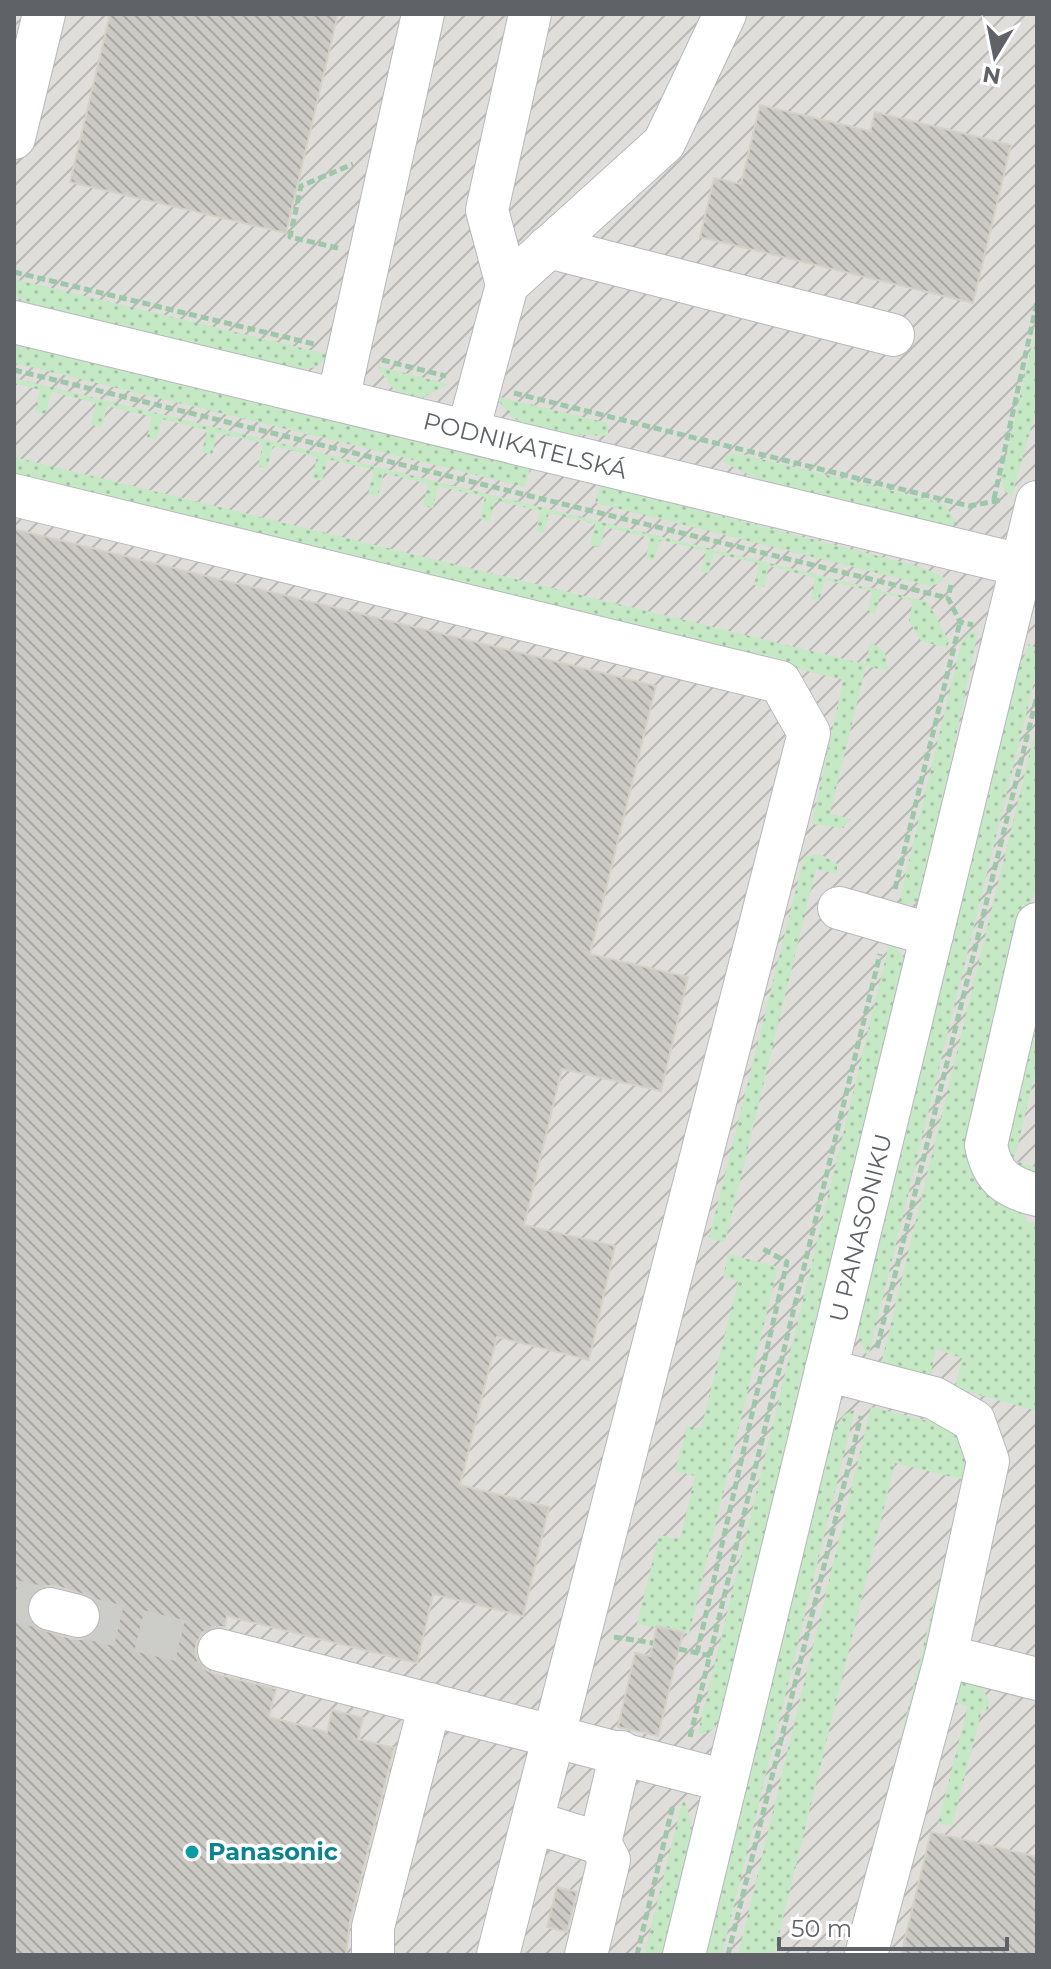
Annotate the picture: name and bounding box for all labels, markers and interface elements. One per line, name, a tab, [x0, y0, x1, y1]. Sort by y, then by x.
north arrow	[955, 16, 1035, 96]
text: N	[981, 60, 1003, 90]
street label: PODNIKATELSKÁ	[420, 406, 631, 485]
street label: U PANASONIKU	[823, 1131, 898, 1325]
place label: Panasonic	[208, 1837, 338, 1866]
marker: Panasonic	[183, 1843, 201, 1861]
scale bar	[779, 1901, 1007, 1951]
text: 50 m	[791, 1914, 852, 1943]

